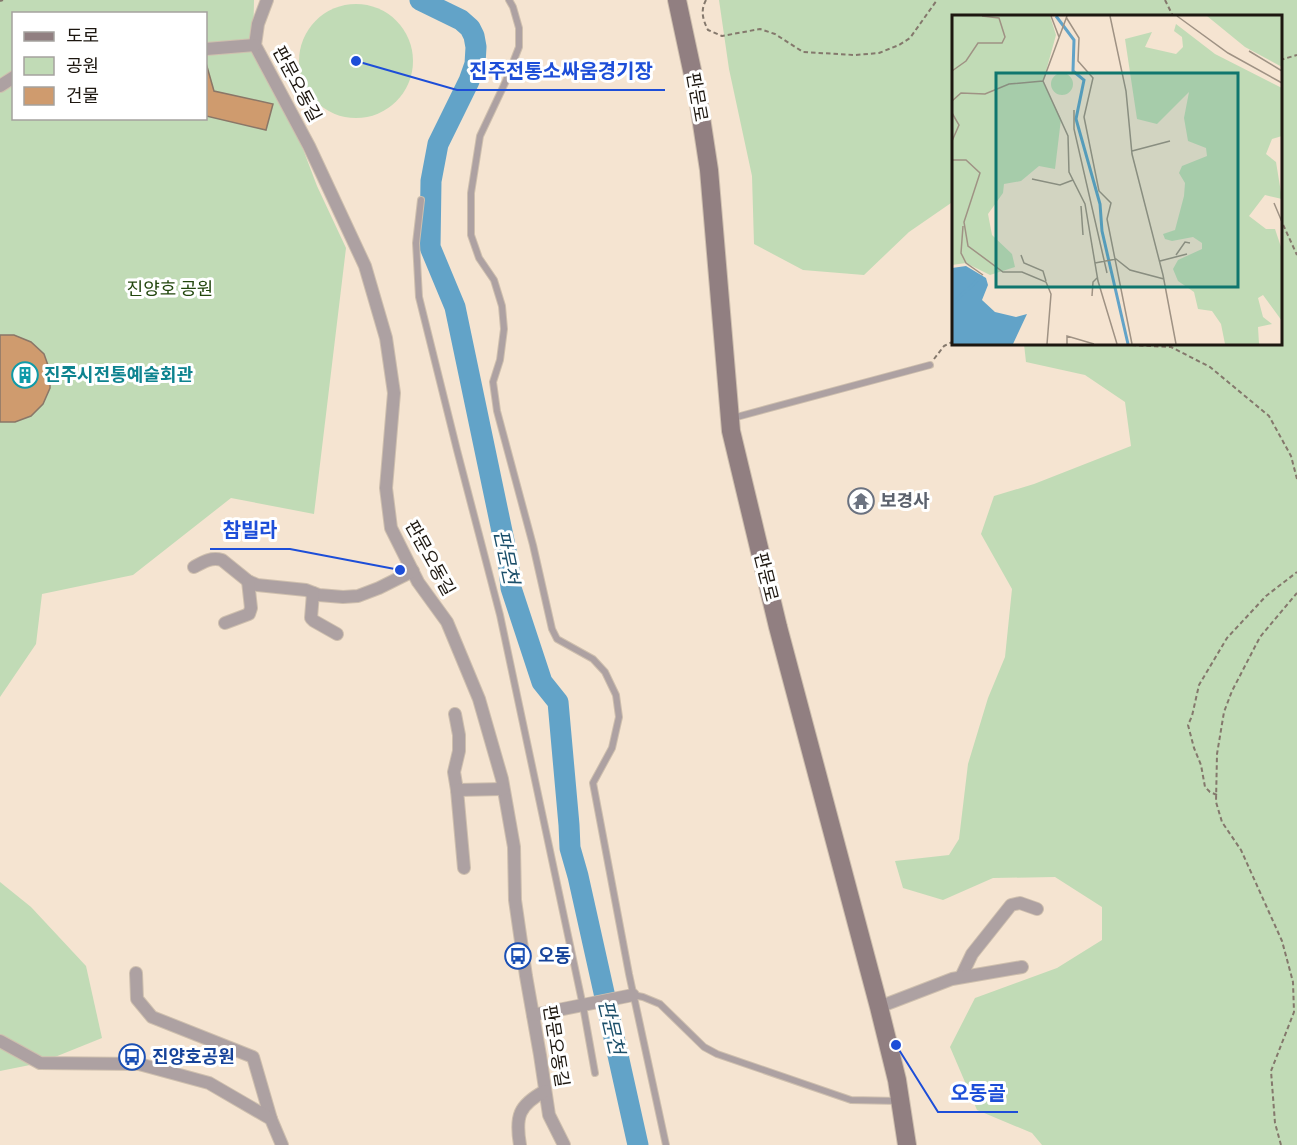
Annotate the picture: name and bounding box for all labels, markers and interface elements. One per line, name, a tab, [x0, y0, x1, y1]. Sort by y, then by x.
legend	[12, 12, 207, 120]
inset map	[952, 15, 1282, 345]
text: 도로	[66, 25, 99, 47]
street label: 판문오동길	[268, 42, 326, 126]
callout: 진주전통소싸움경기장	[457, 52, 665, 90]
text: 공원	[66, 55, 99, 77]
text: 진주전통소싸움경기장	[469, 59, 653, 84]
street label: 판문로	[682, 71, 712, 123]
text: 건물	[66, 85, 99, 107]
park label: 진양호 공원	[127, 278, 213, 300]
building icon: 진주시전통예술회관	[10, 360, 40, 390]
place label: 진주시전통예술회관	[44, 364, 193, 386]
temple icon: 보경사	[846, 486, 876, 516]
place label: 보경사	[880, 490, 930, 512]
callout: 참빌라	[210, 511, 290, 549]
street label: 판문오동길	[400, 516, 460, 600]
text: 참빌라	[222, 518, 278, 543]
water label: 판문천	[488, 527, 525, 589]
street label: 판문로	[749, 550, 783, 604]
bus stop icon: 오동	[503, 941, 533, 971]
place label: 오동	[538, 945, 571, 967]
water label: 판문천	[593, 997, 630, 1059]
street label: 판문오동길	[539, 1003, 573, 1089]
bus stop icon: 진양호공원	[117, 1042, 147, 1072]
place label: 진양호공원	[152, 1046, 235, 1068]
callout: 오동골	[938, 1074, 1018, 1112]
text: 오동골	[950, 1081, 1006, 1106]

